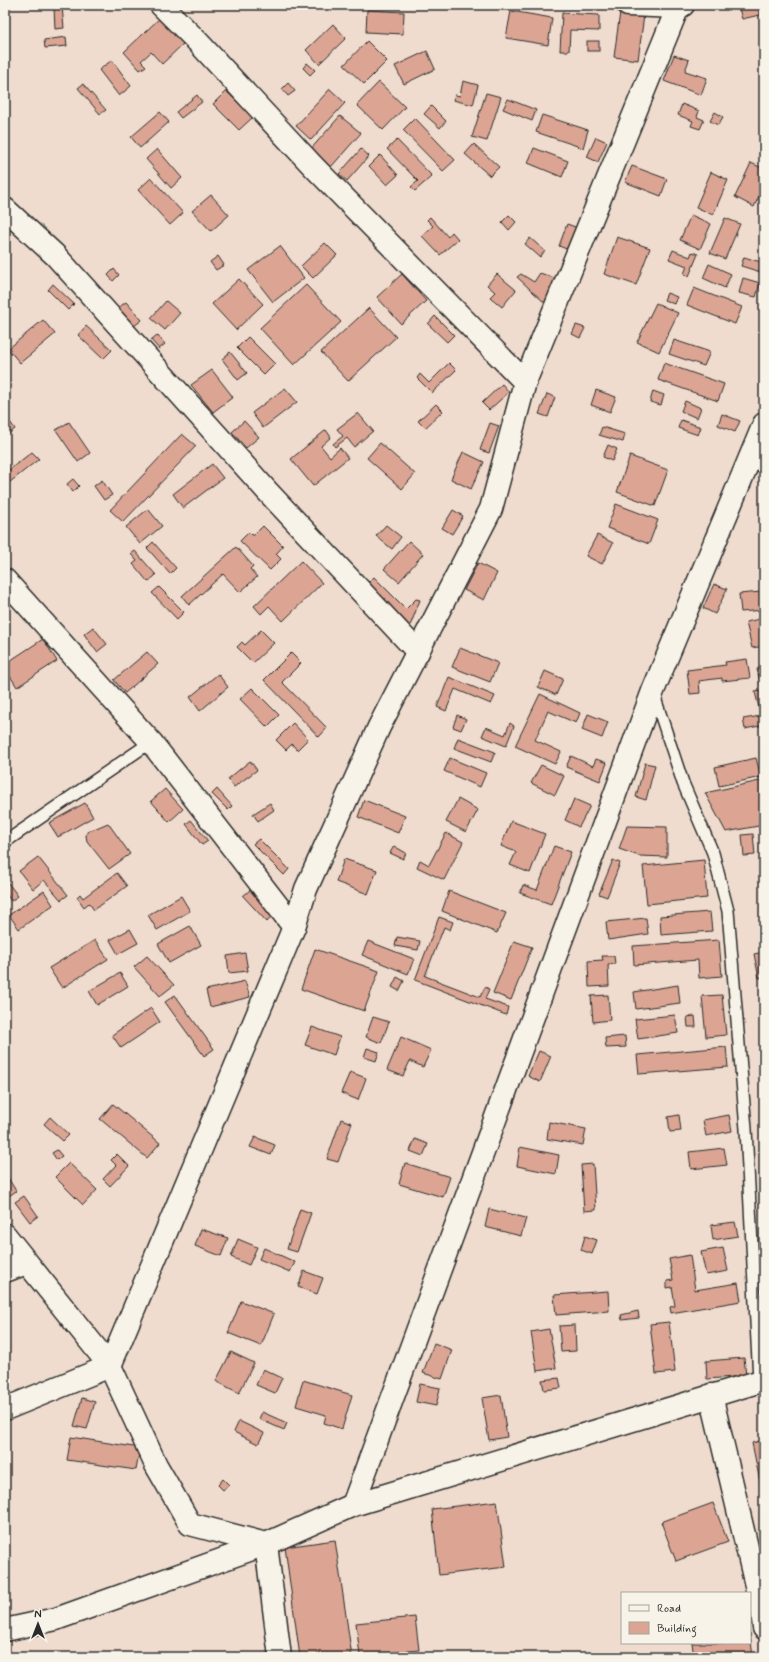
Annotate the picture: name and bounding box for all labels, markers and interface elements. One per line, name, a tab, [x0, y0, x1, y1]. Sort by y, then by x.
legend	[621, 1592, 751, 1644]
text: Road	[657, 1601, 681, 1617]
north arrow	[18, 1604, 58, 1644]
text: N	[34, 1608, 42, 1622]
text: Building	[657, 1621, 697, 1638]

